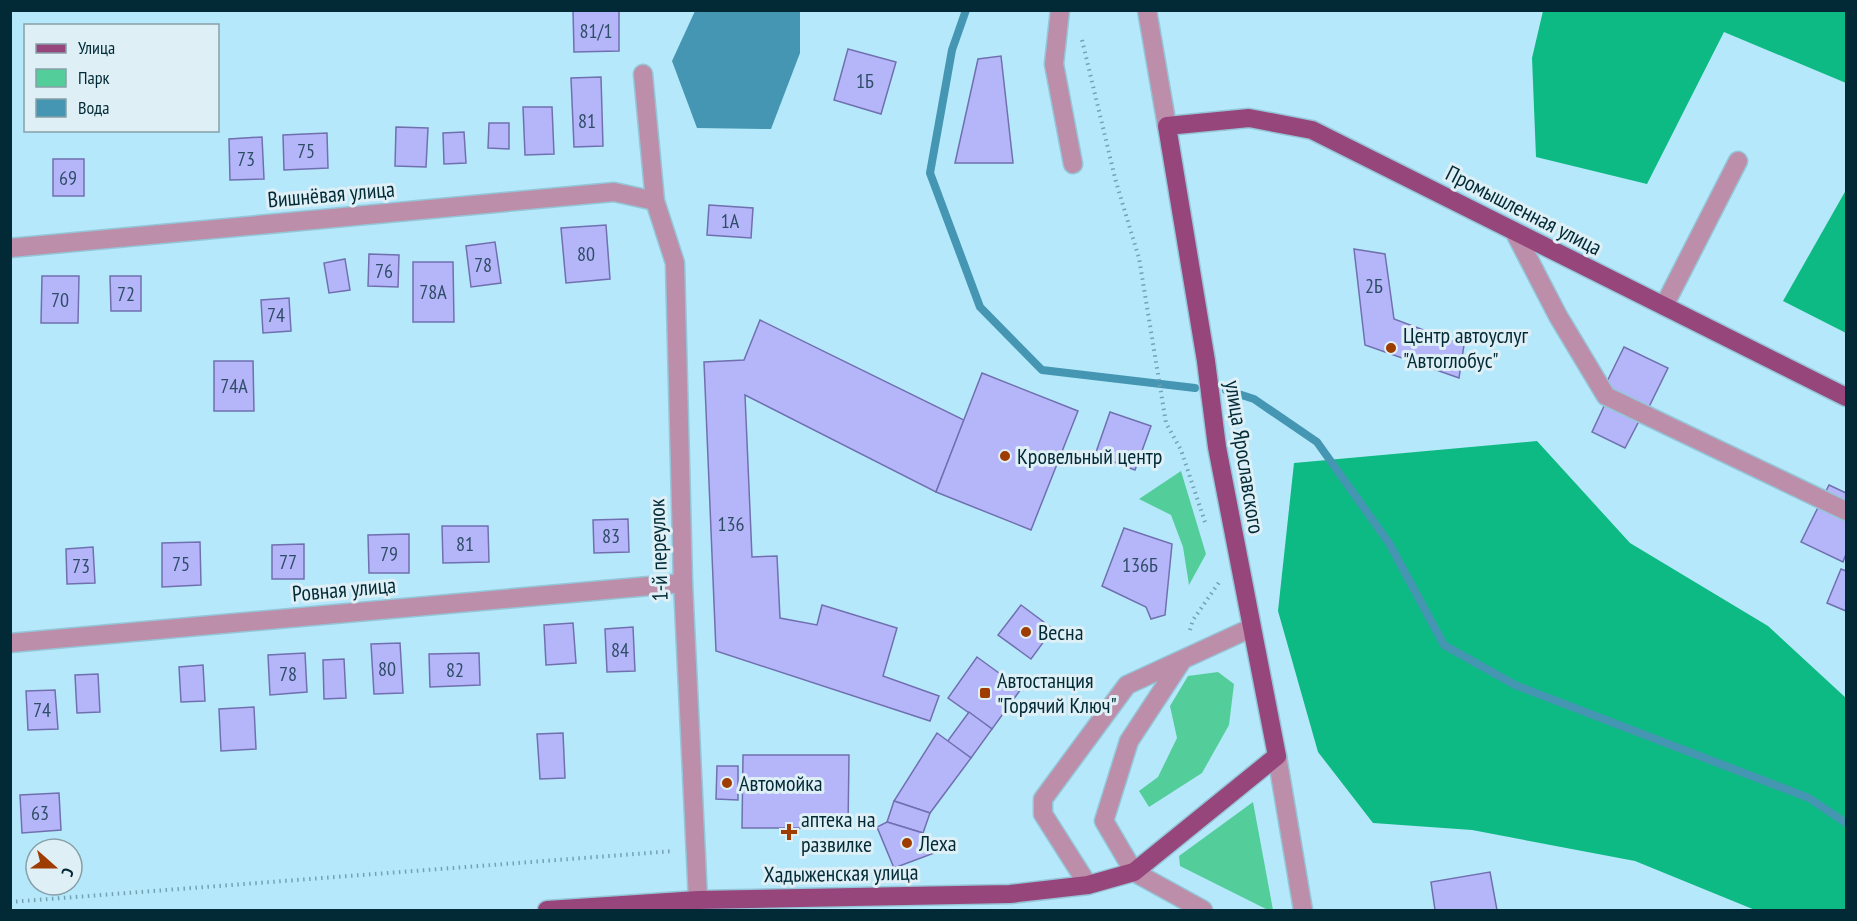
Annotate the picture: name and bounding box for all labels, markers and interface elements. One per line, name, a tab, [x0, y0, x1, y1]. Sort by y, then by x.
house number: 81/1	[580, 18, 612, 44]
legend	[24, 24, 219, 132]
text: Улица	[78, 36, 115, 59]
text: Парк	[78, 66, 109, 89]
house number: 1Б	[856, 68, 874, 94]
text: Вода	[78, 96, 109, 119]
house number: 81	[578, 108, 596, 134]
house number: 75	[297, 138, 315, 164]
house number: 73	[237, 146, 255, 172]
street label: Промышленная улица	[1441, 159, 1607, 261]
house number: 69	[59, 165, 77, 191]
street label: Вишнёвая улица	[266, 174, 396, 214]
house number: 1А	[721, 208, 740, 234]
house number: 80	[577, 241, 595, 267]
house number: 78	[474, 252, 492, 278]
house number: 76	[375, 258, 393, 284]
house number: 2Б	[1365, 273, 1383, 299]
house number: 78А	[419, 279, 447, 305]
house number: 72	[117, 281, 135, 307]
house number: 70	[51, 287, 69, 313]
house number: 74	[267, 302, 285, 328]
place label: Центр автоуслуг "Автоглобус"	[1403, 321, 1528, 374]
marker: Центр автоуслуг "Автоглобус"	[1384, 341, 1398, 355]
house number: 74А	[220, 373, 248, 399]
street label: улица Ярославского	[1219, 378, 1271, 536]
place label: Кровельный центр	[1017, 442, 1162, 470]
marker: Кровельный центр	[998, 449, 1012, 463]
street label: 1-й переулок	[642, 498, 674, 602]
house number: 136	[718, 511, 745, 537]
house number: 83	[602, 523, 620, 549]
house number: 81	[456, 531, 474, 557]
house number: 79	[380, 541, 398, 567]
house number: 77	[279, 549, 297, 575]
house number: 75	[172, 551, 190, 577]
house number: 136Б	[1122, 552, 1158, 578]
house number: 73	[72, 553, 90, 579]
street label: Ровная улица	[291, 571, 397, 607]
place label: Весна	[1038, 618, 1083, 646]
marker: Весна	[1019, 625, 1033, 639]
house number: 84	[611, 637, 629, 663]
house number: 80	[378, 656, 396, 682]
house number: 82	[446, 657, 464, 683]
house number: 78	[279, 661, 297, 687]
place label: Автостанция "Горячий Ключ"	[997, 666, 1117, 719]
marker: Автостанция "Горячий Ключ"	[978, 686, 992, 700]
house number: 74	[33, 697, 51, 723]
place label: Автомойка	[739, 769, 823, 797]
marker: Автомойка	[720, 776, 734, 790]
house number: 63	[31, 800, 49, 826]
place label: аптека на развилке	[801, 805, 875, 858]
marker: аптека на развилке	[782, 825, 796, 839]
place label: Леха	[918, 829, 957, 857]
marker: Леха	[900, 836, 914, 850]
north arrow	[24, 837, 84, 897]
street label: Хадыженская улица	[763, 858, 919, 888]
text: С	[57, 865, 79, 880]

